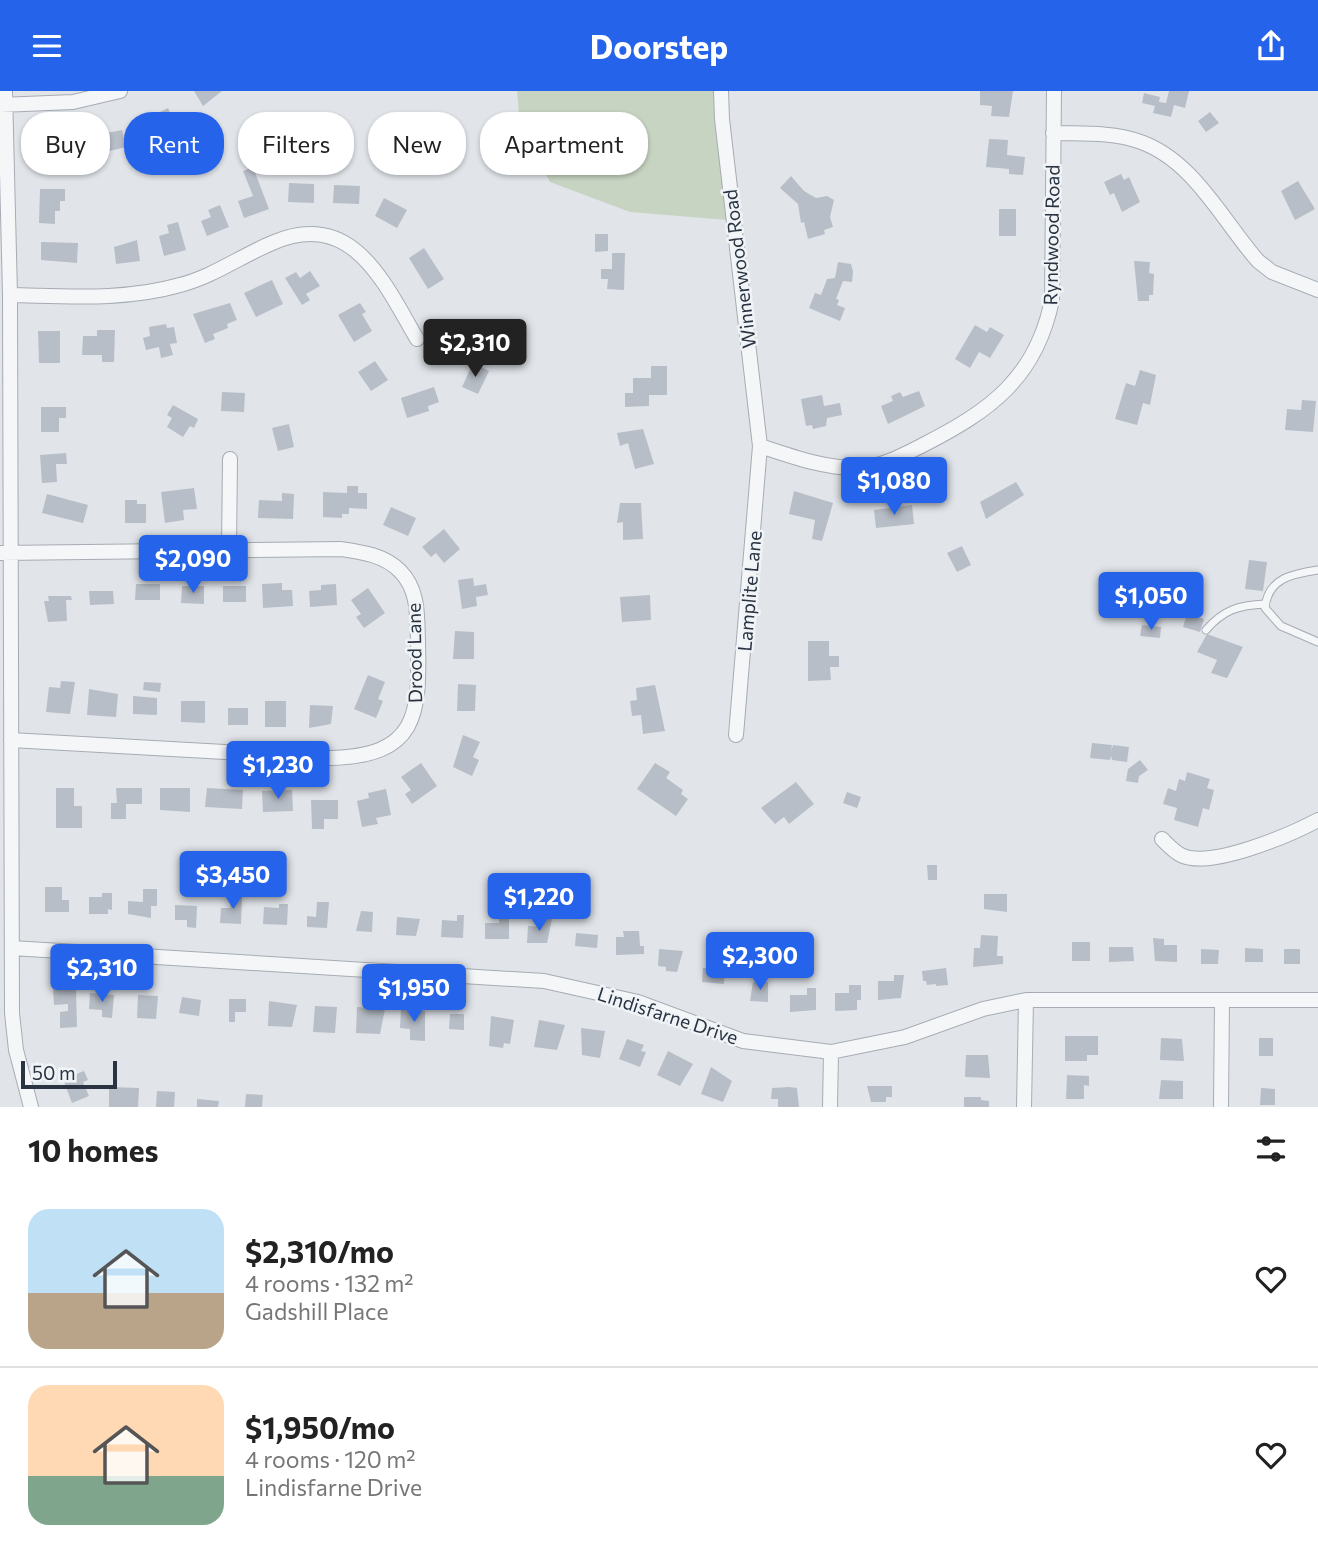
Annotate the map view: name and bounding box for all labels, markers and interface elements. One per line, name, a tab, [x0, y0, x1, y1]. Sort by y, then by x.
text: Doorstep	[590, 26, 728, 66]
icon: menu	[28, 27, 66, 65]
icon: share	[1252, 27, 1290, 65]
chip: Buy	[21, 112, 110, 175]
chip: Rent	[124, 112, 224, 175]
chip: Filters	[238, 112, 354, 175]
chip: New	[368, 112, 466, 175]
chip: Apartment	[480, 112, 648, 175]
street label: Ryndwood Road	[1038, 164, 1064, 306]
street label: Winnerwood Road	[718, 188, 760, 350]
pin: $2,310	[418, 320, 532, 379]
text: $2,310	[439, 328, 511, 356]
pin: $1,080	[837, 457, 951, 517]
text: $1,080	[857, 466, 931, 494]
street label: Lamplite Lane	[732, 530, 766, 652]
pin: $2,090	[136, 535, 250, 595]
text: $2,090	[155, 544, 231, 572]
pin: $1,050	[1094, 573, 1208, 632]
text: $1,050	[1114, 581, 1188, 609]
street label: Drood Lane	[402, 603, 426, 703]
pin: $1,230	[221, 741, 335, 801]
text: $1,230	[242, 750, 314, 778]
pin: $3,450	[176, 851, 290, 911]
text: $3,450	[196, 860, 270, 888]
pin: $1,220	[482, 873, 596, 933]
text: $1,220	[504, 882, 574, 910]
pin: $2,300	[703, 933, 817, 992]
text: $2,300	[722, 941, 798, 969]
pin: $2,310	[45, 944, 159, 1004]
text: $2,310	[66, 953, 138, 981]
pin: $1,950	[357, 965, 471, 1024]
text: $1,950	[378, 973, 450, 1001]
street label: Lindisfarne Drive	[595, 981, 741, 1049]
scale bar	[21, 1058, 117, 1090]
text: 50 m	[32, 1061, 76, 1084]
icon: filters	[1252, 1130, 1290, 1168]
text: 10 homes	[28, 1131, 158, 1168]
text: $2,310/mo	[245, 1232, 394, 1269]
icon: home	[84, 1237, 168, 1321]
icon: heart	[1252, 1260, 1290, 1298]
text: 4 rooms · 132 m²	[245, 1269, 414, 1297]
text: Gadshill Place	[245, 1297, 389, 1325]
text: $1,950/mo	[245, 1408, 395, 1445]
icon: home	[84, 1413, 168, 1497]
icon: heart	[1252, 1436, 1290, 1474]
text: 4 rooms · 120 m²	[245, 1445, 416, 1473]
text: Lindisfarne Drive	[245, 1473, 422, 1501]

